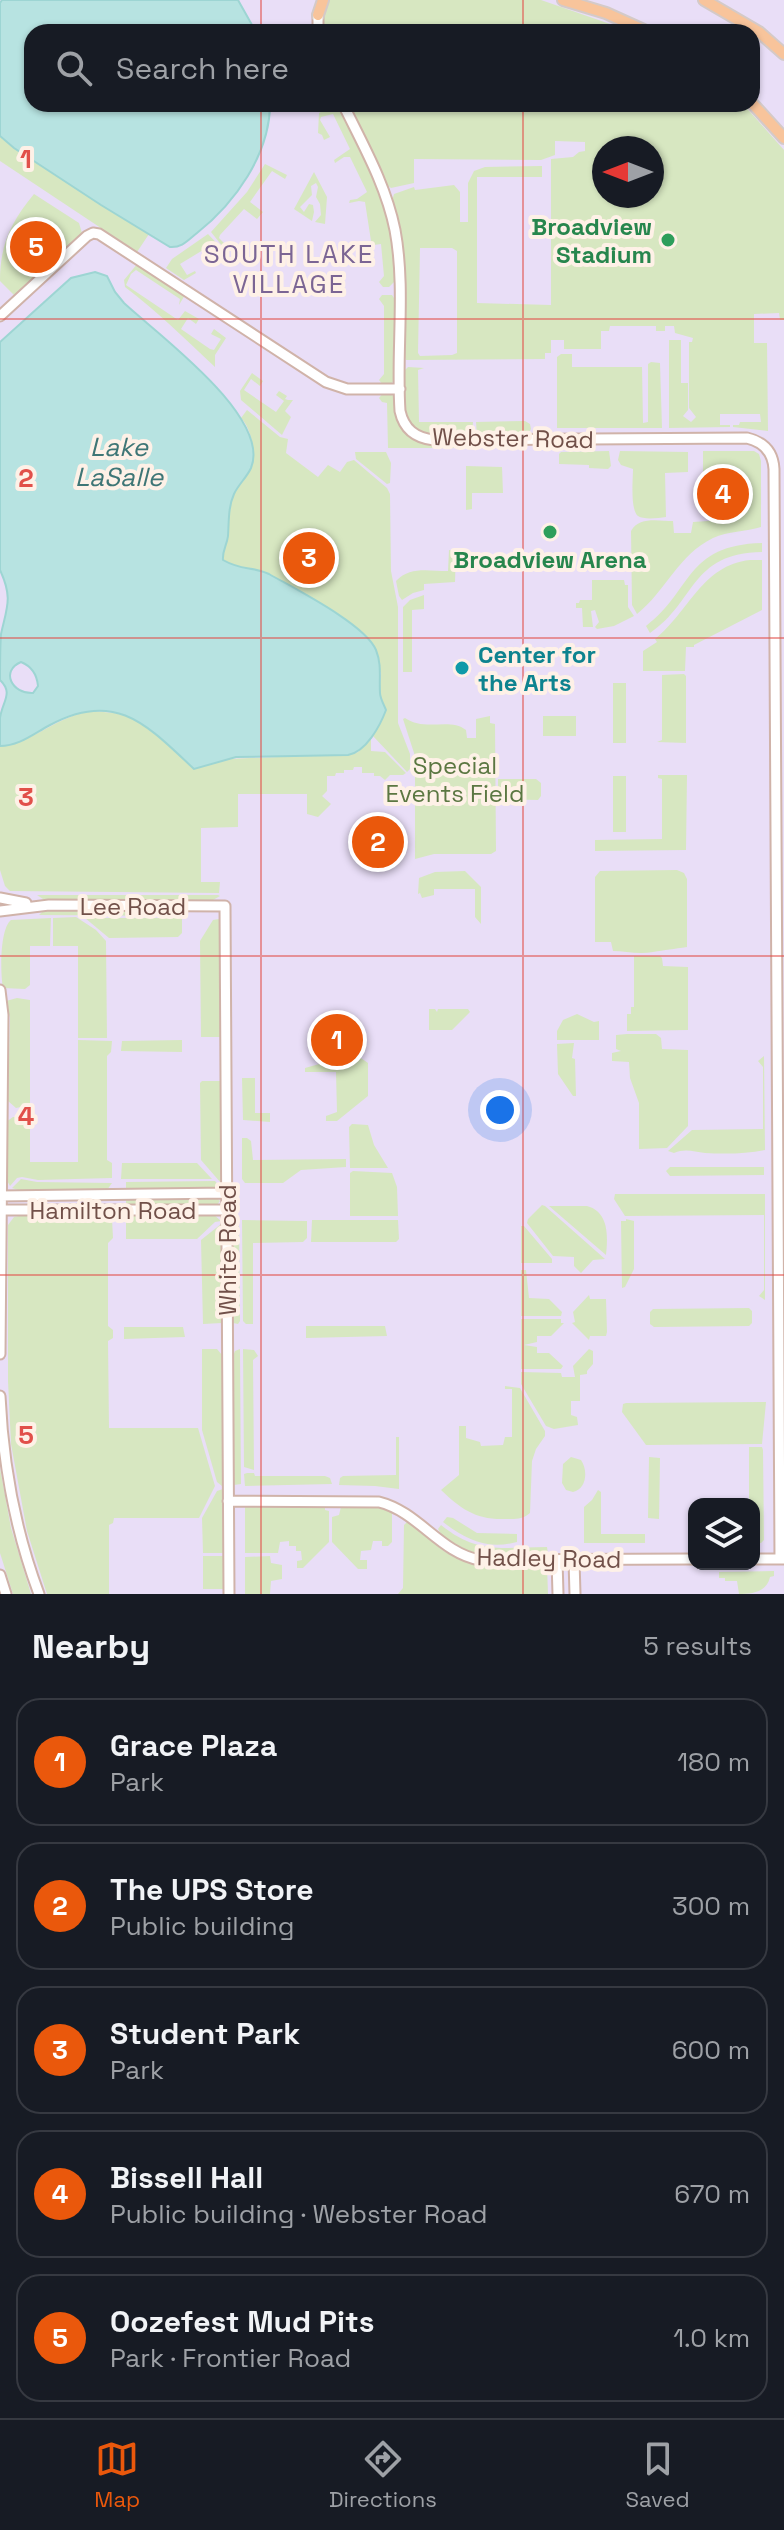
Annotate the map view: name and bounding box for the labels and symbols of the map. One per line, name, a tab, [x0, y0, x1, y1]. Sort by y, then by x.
north arrow	[592, 136, 664, 208]
text: 1	[20, 142, 32, 176]
place label: Broadview Stadium	[531, 211, 652, 270]
pin: 5	[10, 217, 62, 277]
marker: Broadview Stadium	[659, 231, 677, 249]
district label: SOUTH LAKE VILLAGE	[204, 237, 374, 301]
street label: Webster Road	[432, 421, 594, 455]
water label: Lake LaSalle	[75, 430, 165, 494]
text: 2	[18, 461, 34, 495]
pin: 4	[697, 464, 749, 524]
marker: Broadview Arena	[541, 523, 559, 541]
pin: 3	[283, 528, 335, 588]
place label: Broadview Arena	[453, 544, 647, 575]
place label: Center for the Arts	[478, 639, 596, 698]
marker: Center for the Arts	[453, 659, 471, 677]
park label: Special Events Field	[386, 750, 524, 809]
text: 3	[18, 780, 34, 814]
pin: 2	[352, 812, 404, 872]
street label: Lee Road	[80, 891, 186, 922]
pin: 1	[311, 1010, 363, 1070]
your location	[480, 1090, 520, 1130]
text: 4	[18, 1099, 34, 1133]
street label: White Road	[212, 1184, 243, 1316]
street label: Hamilton Road	[29, 1195, 197, 1226]
text: 5	[18, 1418, 34, 1452]
street label: Hadley Road	[476, 1541, 622, 1575]

